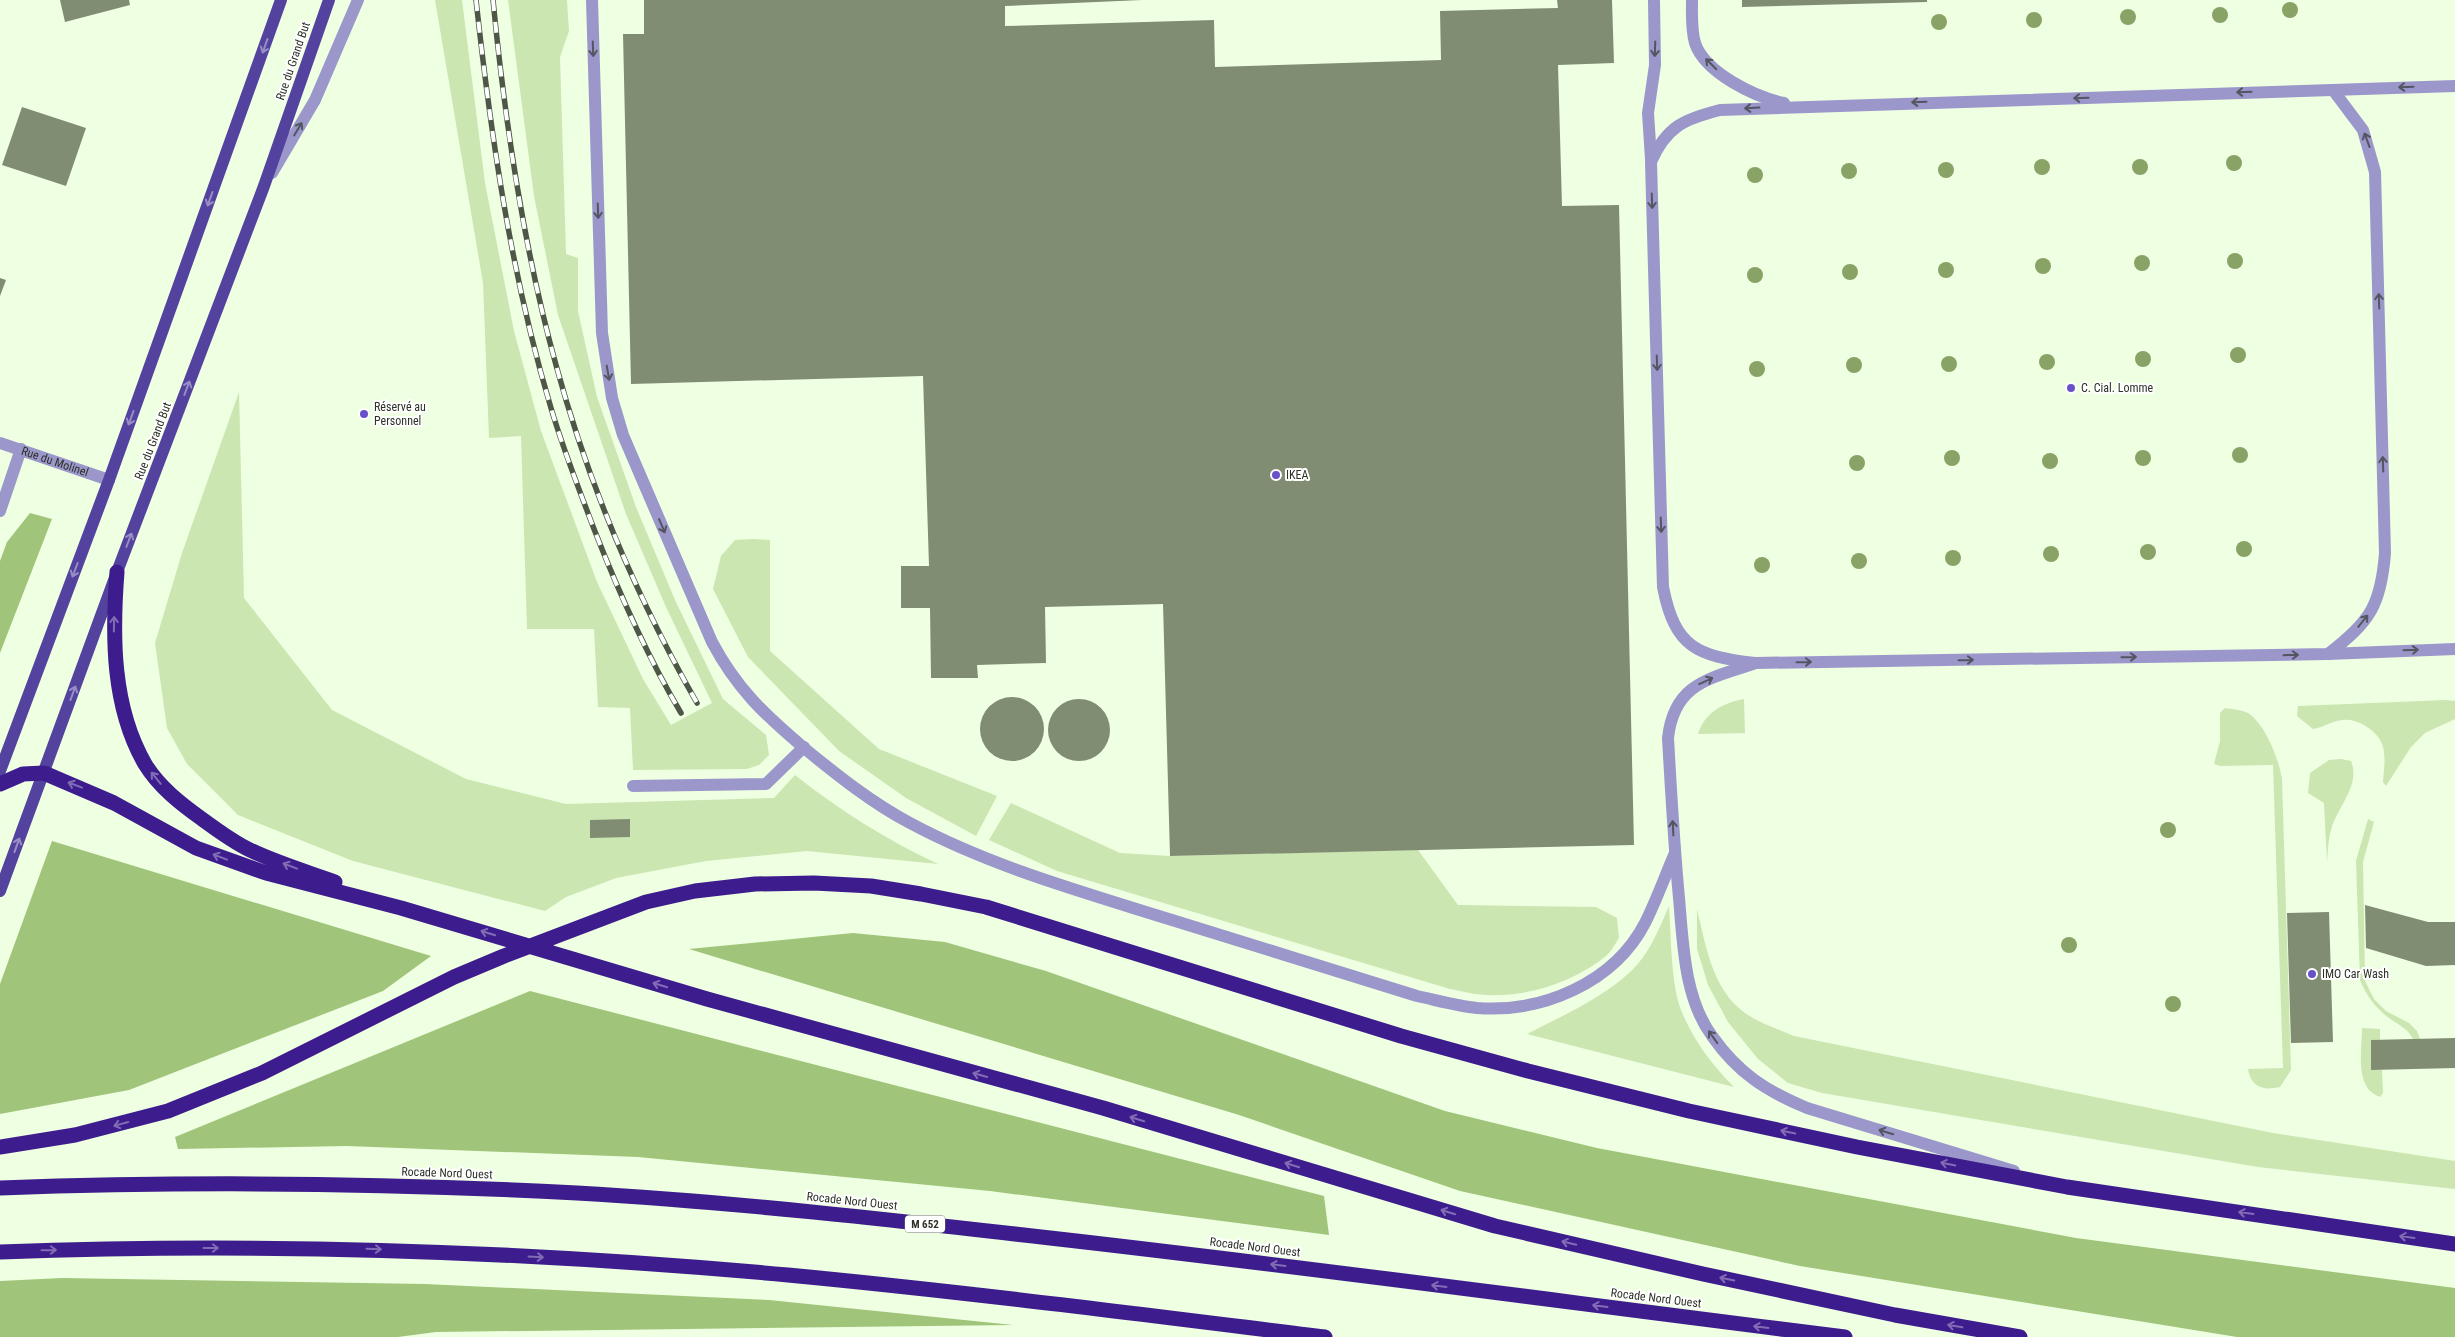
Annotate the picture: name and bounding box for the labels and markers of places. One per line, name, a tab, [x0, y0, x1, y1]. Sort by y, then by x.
place label: C. Cial. Lomme	[2081, 381, 2153, 395]
marker: C. Cial. Lomme	[2065, 382, 2077, 394]
place label: Réservé au Personnel	[374, 400, 426, 428]
marker: Réservé au Personnel	[358, 408, 370, 420]
place label: IKEA	[1286, 468, 1309, 482]
marker: IKEA	[1270, 469, 1282, 481]
place label: IMO Car Wash	[2322, 967, 2389, 981]
marker: IMO Car Wash	[2306, 968, 2318, 980]

